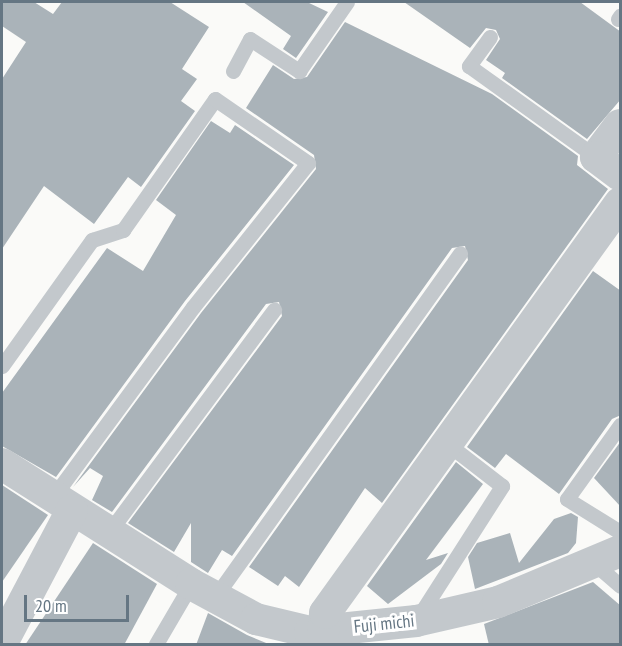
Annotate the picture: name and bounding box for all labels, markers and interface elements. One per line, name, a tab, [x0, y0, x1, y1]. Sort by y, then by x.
scale bar	[27, 583, 132, 621]
text: 20 m	[35, 594, 67, 617]
street label: Fuji michi	[353, 610, 415, 638]

